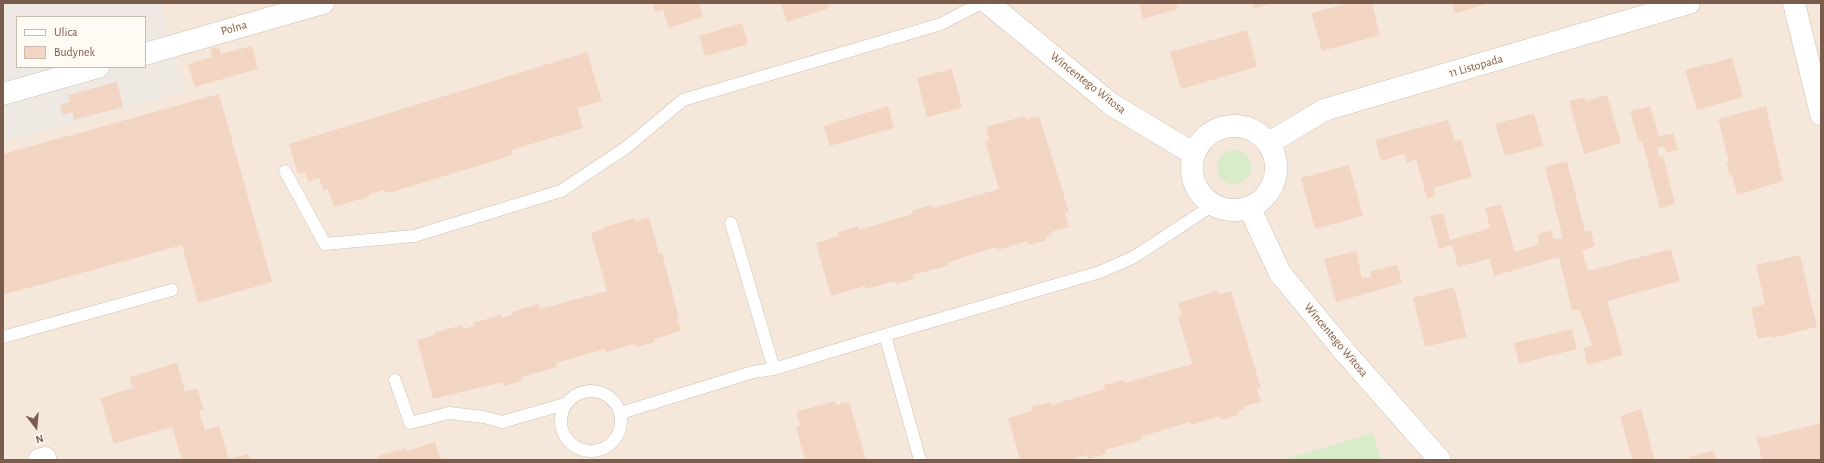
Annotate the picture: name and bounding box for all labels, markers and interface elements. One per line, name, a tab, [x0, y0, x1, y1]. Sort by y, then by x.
legend	[16, 16, 146, 68]
street label: Polna	[219, 17, 249, 39]
text: Ulica	[54, 26, 77, 38]
text: Budynek	[54, 46, 95, 58]
street label: Wincentego Witosa	[1047, 49, 1129, 117]
street label: 11 Listopada	[1447, 51, 1505, 81]
street label: Wincentego Witosa	[1301, 300, 1371, 380]
north arrow	[16, 407, 56, 447]
text: N	[34, 433, 45, 445]

